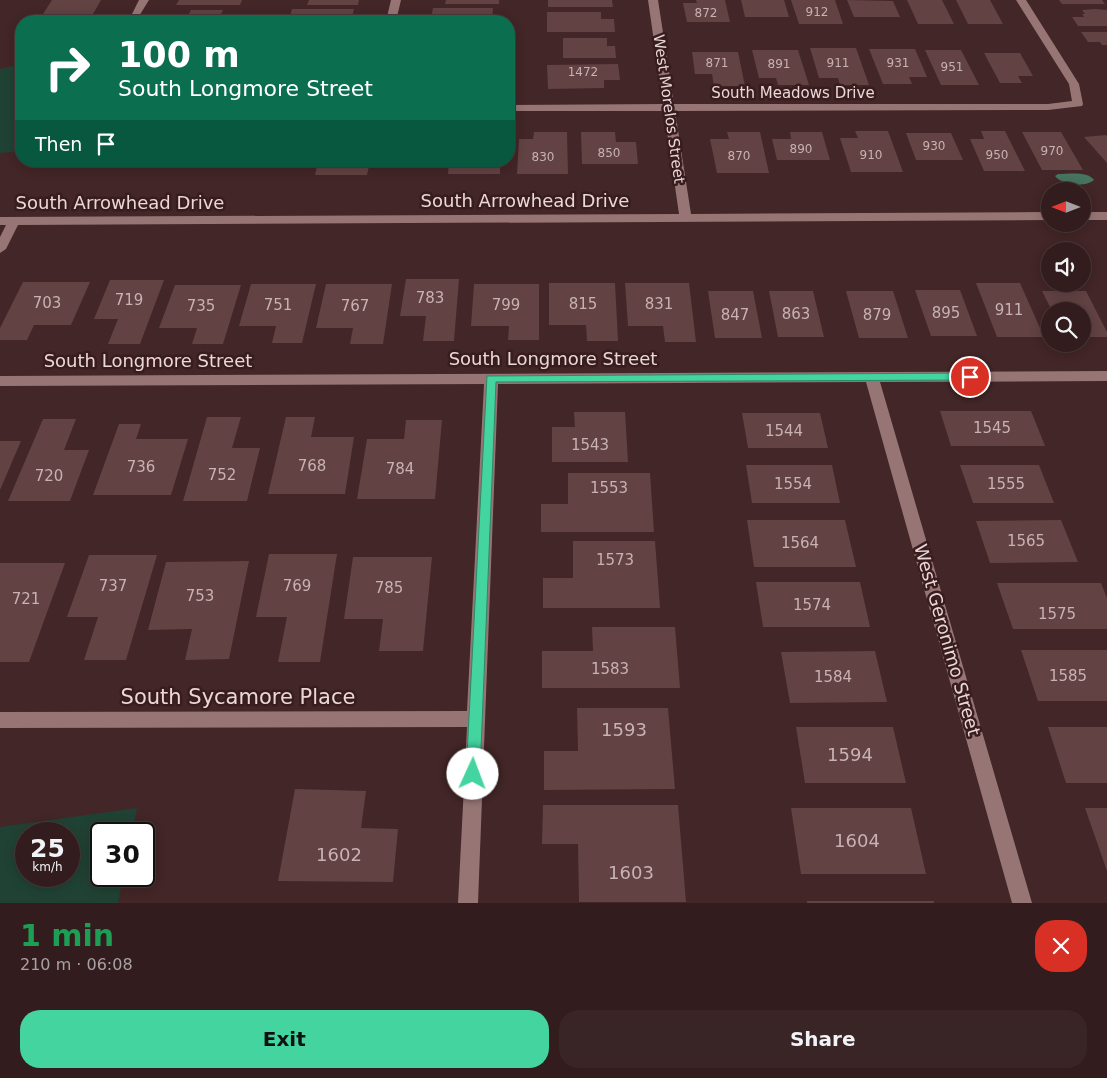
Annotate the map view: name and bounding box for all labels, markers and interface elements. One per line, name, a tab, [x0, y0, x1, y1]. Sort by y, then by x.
house number: 912	[806, 5, 828, 19]
house number: 872	[695, 6, 717, 20]
street label: West Morelos Street	[650, 33, 688, 185]
icon: right	[35, 35, 100, 100]
text: 100 m	[118, 35, 240, 75]
house number: 871	[706, 56, 728, 70]
house number: 911	[827, 56, 849, 70]
house number: 931	[887, 56, 909, 70]
house number: 891	[768, 57, 790, 71]
house number: 951	[941, 60, 963, 74]
house number: 1472	[568, 65, 598, 79]
text: South Longmore Street	[118, 76, 373, 101]
street label: South Meadows Drive	[711, 84, 875, 102]
icon: arrive	[92, 130, 120, 158]
text: Then	[35, 133, 82, 155]
house number: 930	[923, 139, 945, 153]
house number: 890	[790, 142, 812, 156]
house number: 970	[1041, 144, 1063, 158]
house number: 850	[598, 146, 620, 160]
house number: 910	[860, 148, 882, 162]
house number: 950	[986, 148, 1008, 162]
house number: 870	[728, 149, 750, 163]
house number: 830	[532, 150, 554, 164]
north arrow	[1041, 182, 1091, 232]
map controls	[1041, 182, 1091, 352]
street label: South Arrowhead Drive	[421, 190, 629, 211]
street label: South Arrowhead Drive	[16, 192, 224, 213]
button: sound	[1041, 242, 1091, 292]
house number: 783	[416, 289, 444, 307]
house number: 719	[115, 291, 143, 309]
house number: 703	[33, 294, 61, 312]
house number: 815	[569, 295, 597, 313]
house number: 831	[645, 295, 673, 313]
house number: 751	[264, 296, 292, 314]
house number: 799	[492, 296, 520, 314]
house number: 735	[187, 297, 215, 315]
house number: 767	[341, 297, 369, 315]
house number: 911	[995, 301, 1023, 319]
button: search	[1041, 302, 1091, 352]
house number: 895	[932, 304, 960, 322]
house number: 863	[782, 305, 810, 323]
house number: 847	[721, 306, 749, 324]
house number: 879	[863, 306, 891, 324]
street label: South Longmore Street	[449, 348, 657, 369]
street label: South Longmore Street	[44, 350, 252, 371]
pin	[949, 356, 991, 398]
icon: arrive	[956, 363, 984, 391]
house number: 1545	[973, 419, 1011, 437]
house number: 1544	[765, 422, 803, 440]
house number: 1543	[571, 436, 609, 454]
house number: 768	[298, 457, 326, 475]
house number: 736	[127, 458, 155, 476]
house number: 784	[386, 460, 414, 478]
house number: 752	[208, 466, 236, 484]
house number: 720	[35, 467, 63, 485]
house number: 1554	[774, 475, 812, 493]
house number: 1555	[987, 475, 1025, 493]
house number: 1553	[590, 479, 628, 497]
house number: 1565	[1007, 532, 1045, 550]
house number: 1564	[781, 534, 819, 552]
street label: West Geronimo Street	[910, 542, 985, 738]
house number: 1573	[596, 551, 634, 569]
house number: 737	[99, 577, 127, 595]
house number: 769	[283, 577, 311, 595]
house number: 785	[375, 579, 403, 597]
house number: 753	[186, 587, 214, 605]
house number: 721	[12, 590, 40, 608]
house number: 1574	[793, 596, 831, 614]
house number: 1575	[1038, 605, 1076, 623]
house number: 1583	[591, 660, 629, 678]
house number: 1585	[1049, 667, 1087, 685]
house number: 1584	[814, 668, 852, 686]
street label: South Sycamore Place	[121, 685, 355, 709]
house number: 1593	[601, 719, 647, 740]
house number: 1594	[827, 744, 873, 765]
position arrow	[446, 747, 498, 799]
speed limit sign: 30	[90, 822, 155, 887]
house number: 1604	[834, 830, 880, 851]
text: 25	[30, 834, 65, 863]
house number: 1602	[316, 844, 362, 865]
text: km/h	[32, 860, 63, 874]
house number: 1603	[608, 862, 654, 883]
text: 1 min	[20, 918, 114, 953]
button: close	[1035, 920, 1087, 972]
text: 210 m · 06:08	[20, 955, 133, 974]
button: Exit	[20, 1010, 549, 1068]
button: Share	[559, 1010, 1087, 1068]

